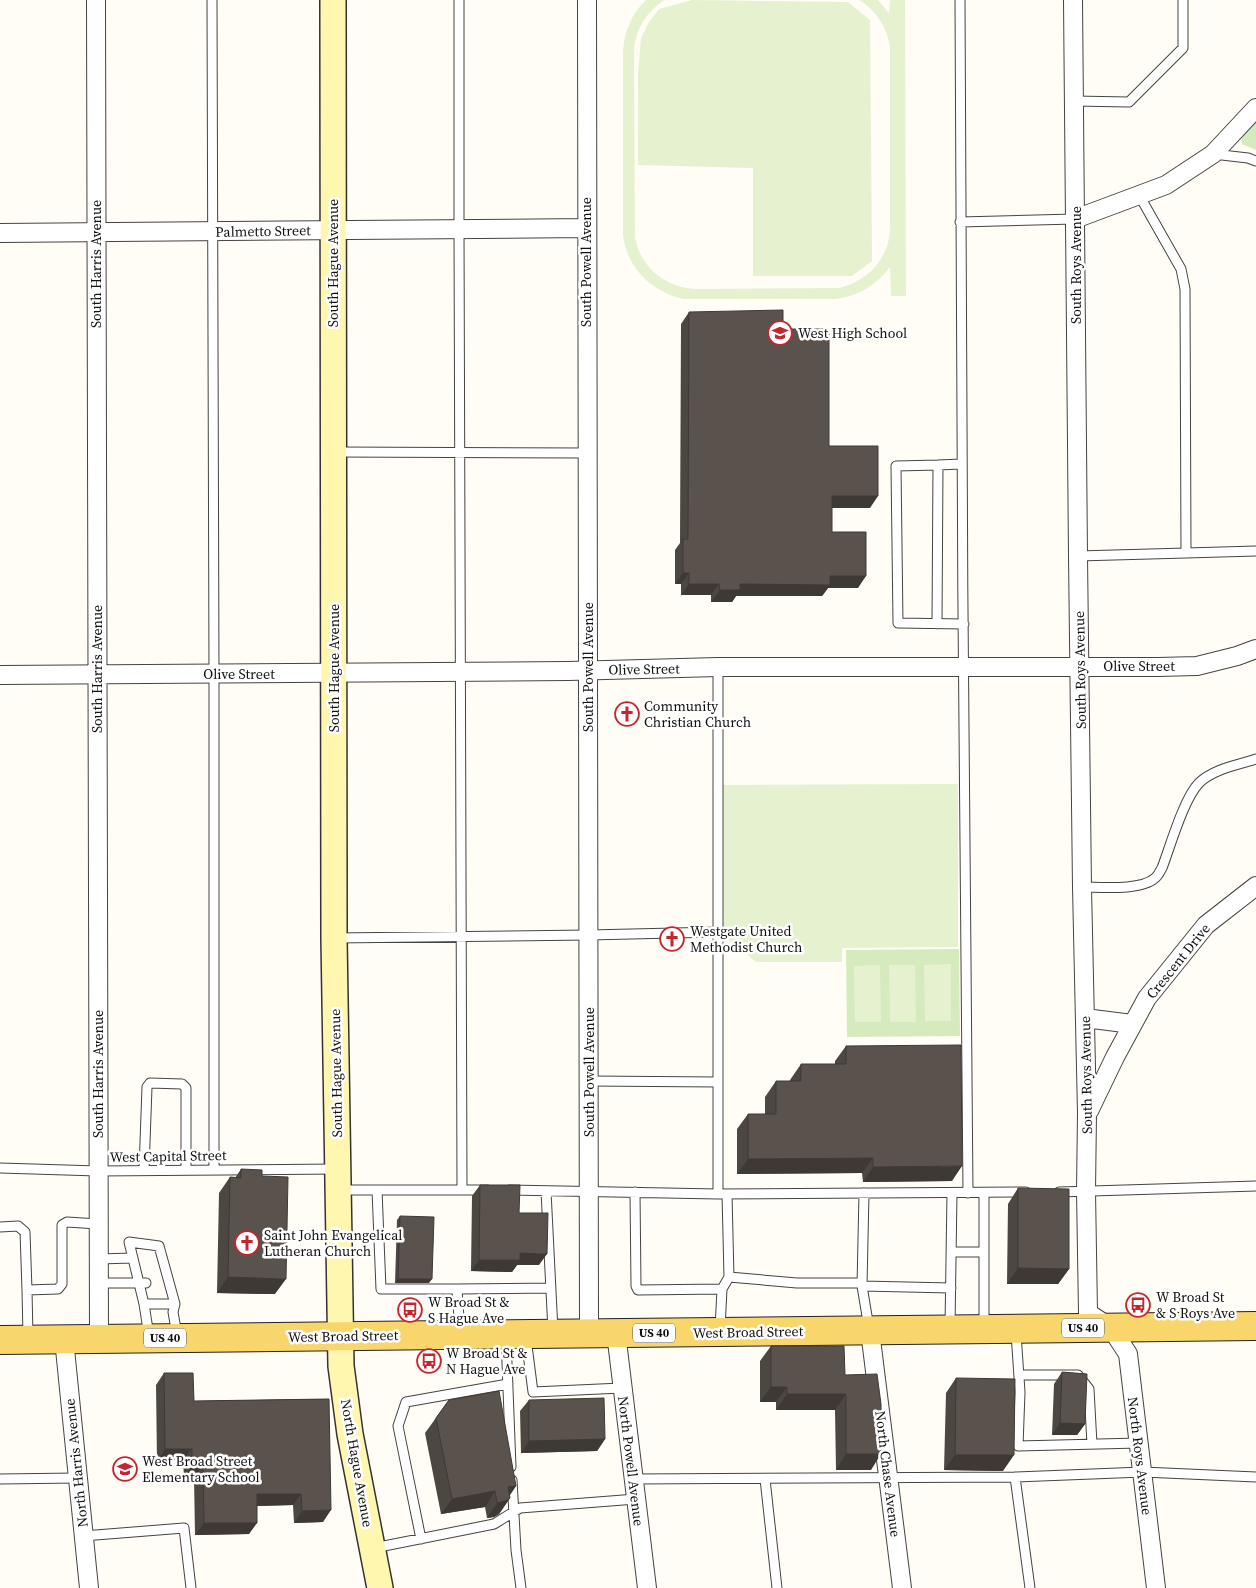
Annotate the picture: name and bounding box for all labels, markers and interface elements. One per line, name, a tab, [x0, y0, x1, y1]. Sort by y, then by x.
street label: South Powell Avenue	[576, 197, 596, 327]
street label: South Hague Avenue	[323, 199, 343, 327]
street label: South Harris Avenue	[86, 200, 106, 328]
street label: South Roys Avenue	[1066, 206, 1086, 324]
street label: Palmetto Street	[215, 220, 311, 242]
school or university icon: West High School	[767, 320, 793, 346]
place label: West High School	[798, 323, 907, 343]
street label: South Powell Avenue	[578, 602, 598, 732]
street label: South Hague Avenue	[324, 604, 344, 732]
street label: South Harris Avenue	[87, 605, 107, 733]
street label: South Roys Avenue	[1069, 611, 1091, 729]
street label: Olive Street	[1103, 656, 1175, 676]
street label: Olive Street	[608, 658, 680, 680]
street label: Olive Street	[203, 664, 275, 684]
place label: Community Christian Church	[644, 696, 751, 732]
church icon: Community Christian Church	[614, 701, 640, 727]
street label: Crescent Drive	[1141, 919, 1215, 1003]
place label: Westgate United Methodist Church	[690, 921, 802, 957]
church icon: Westgate United Methodist Church	[659, 926, 685, 952]
street label: South Powell Avenue	[579, 1007, 599, 1137]
street label: South Hague Avenue	[325, 1009, 347, 1137]
street label: South Harris Avenue	[88, 1010, 108, 1138]
street label: South Roys Avenue	[1075, 1016, 1097, 1134]
street label: West Capital Street	[109, 1145, 227, 1167]
place label: Saint John Evangelical Lutheran Church	[264, 1225, 402, 1261]
church icon: Saint John Evangelical Lutheran Church	[234, 1230, 260, 1256]
place label: W Broad St & S Roys Ave	[1156, 1287, 1235, 1323]
place label: W Broad St & S Hague Ave	[428, 1292, 510, 1328]
bus stop icon: W Broad St & S Roys Ave	[1125, 1292, 1151, 1318]
bus stop icon: W Broad St & S Hague Ave	[397, 1297, 423, 1323]
road number: US 40	[1062, 1319, 1104, 1338]
street label: West Broad Street	[693, 1321, 804, 1343]
road number: US 40	[633, 1324, 675, 1342]
street label: West Broad Street	[288, 1325, 399, 1347]
road number: US 40	[144, 1329, 186, 1348]
place label: W Broad St & N Hague Ave	[446, 1343, 528, 1379]
bus stop icon: W Broad St & N Hague Ave	[416, 1348, 442, 1374]
street label: North Powell Avenue	[613, 1395, 649, 1527]
street label: North Roys Avenue	[1123, 1396, 1157, 1516]
street label: North Hague Avenue	[336, 1397, 378, 1529]
street label: North Harris Avenue	[59, 1398, 93, 1528]
street label: North Chase Avenue	[870, 1410, 906, 1538]
place label: West Broad Street Elementary School	[142, 1451, 260, 1487]
school or university icon: West Broad Street Elementary School	[112, 1456, 138, 1482]

